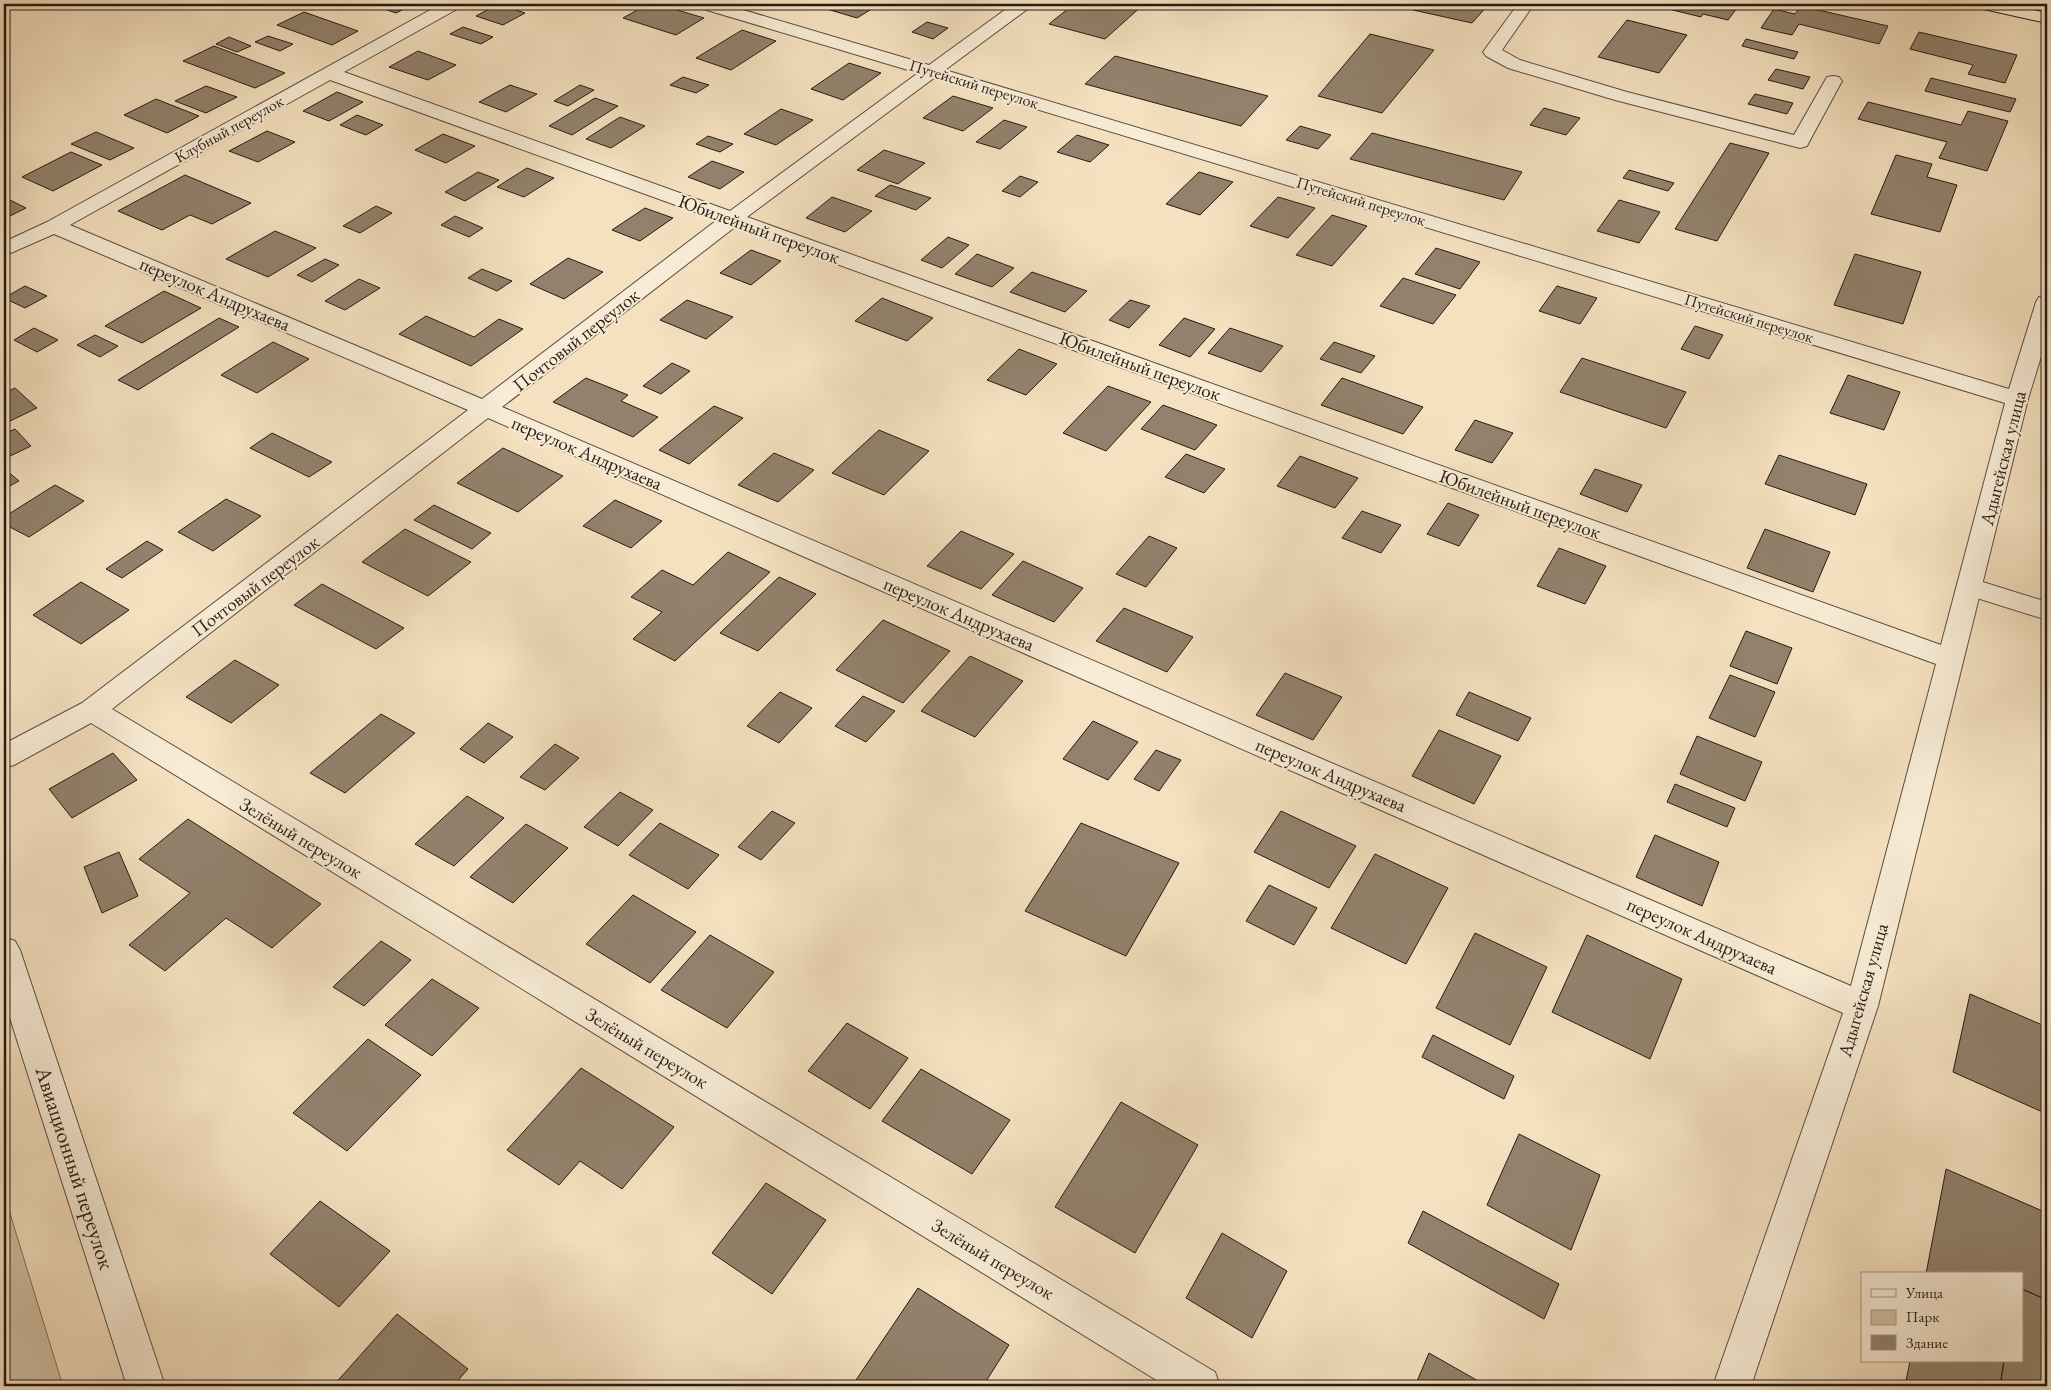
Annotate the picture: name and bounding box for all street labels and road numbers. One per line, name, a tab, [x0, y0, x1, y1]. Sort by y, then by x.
street label: Путейский переулок	[907, 54, 1042, 114]
street label: Клубный переулок	[171, 90, 287, 168]
street label: Путейский переулок	[1294, 171, 1429, 231]
street label: Юбилейный переулок	[675, 188, 843, 270]
street label: переулок Андрухаева	[136, 251, 295, 337]
street label: Почтовый переулок	[508, 283, 644, 397]
street label: Путейский переулок	[1682, 288, 1817, 348]
street label: Юбилейный переулок	[1056, 325, 1224, 407]
street label: Адыгейская улица	[1974, 388, 2032, 529]
street label: переулок Андрухаева	[508, 410, 667, 496]
street label: Юбилейный переулок	[1436, 463, 1604, 545]
street label: Почтовый переулок	[186, 530, 324, 642]
street label: переулок Андрухаева	[880, 571, 1039, 657]
street label: переулок Андрухаева	[1252, 732, 1411, 818]
street label: Зелёный переулок	[235, 792, 367, 884]
street label: переулок Андрухаева	[1623, 892, 1781, 980]
street label: Адыгейская улица	[1832, 920, 1894, 1061]
street label: Зелёный переулок	[581, 1002, 713, 1094]
street label: Авиационный переулок	[28, 1062, 122, 1274]
street label: Зелёный переулок	[927, 1213, 1059, 1305]

